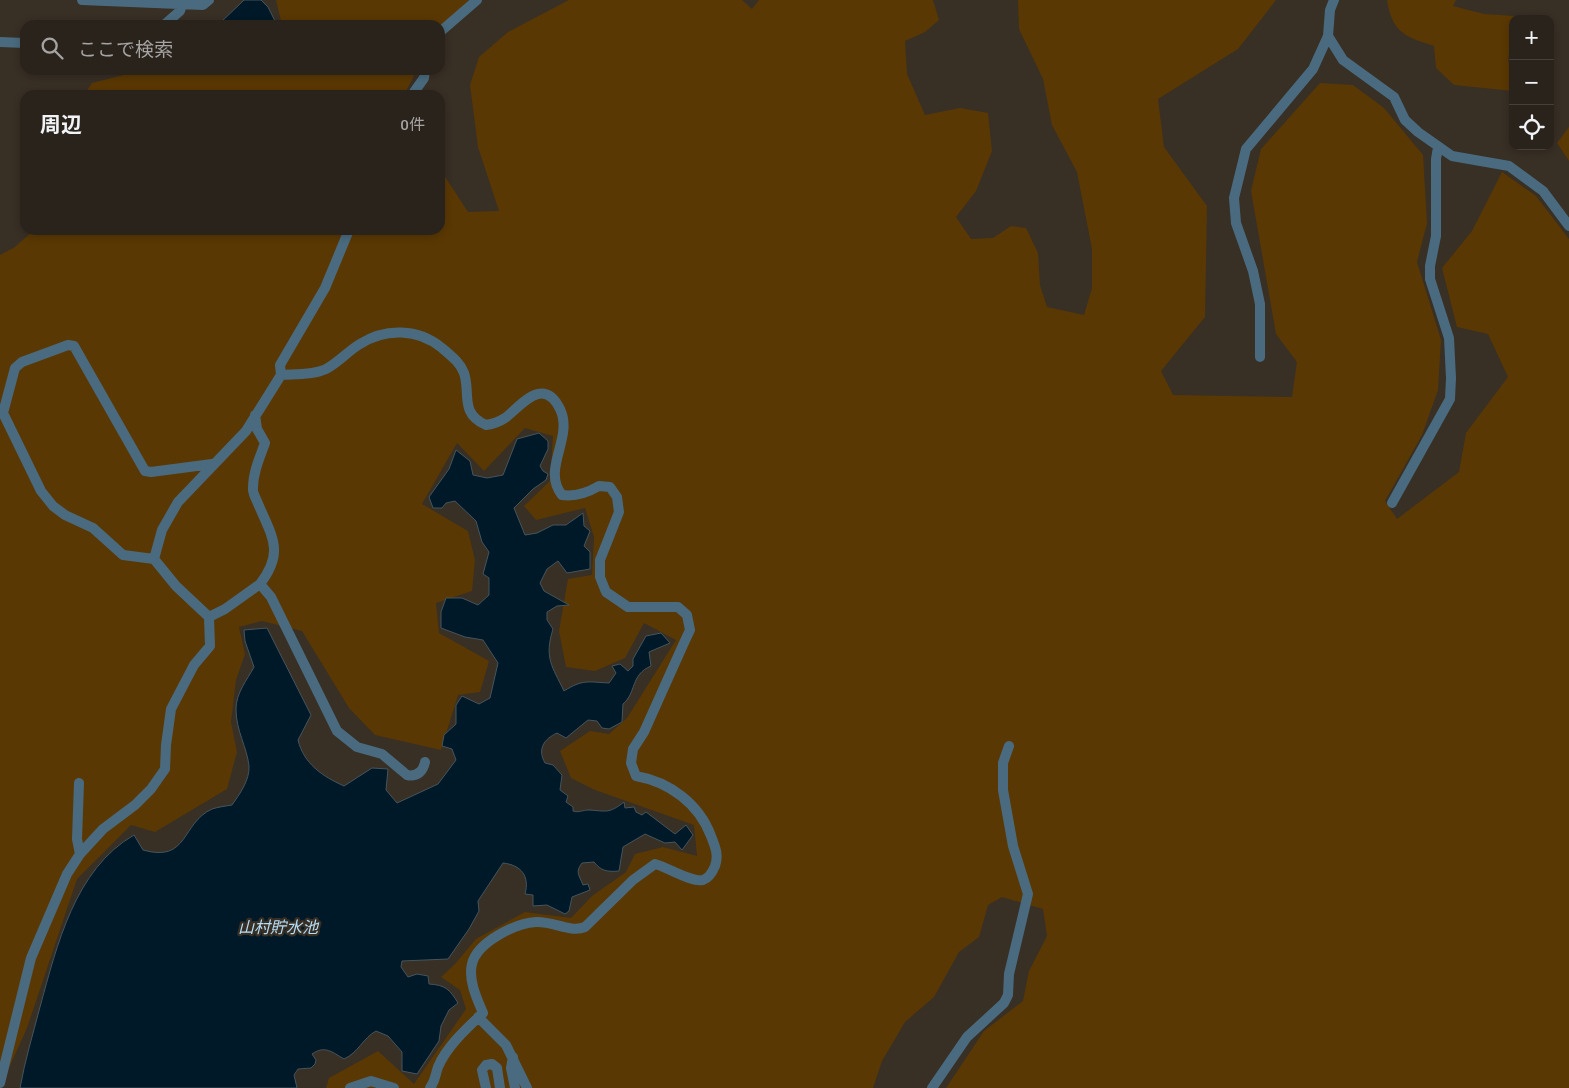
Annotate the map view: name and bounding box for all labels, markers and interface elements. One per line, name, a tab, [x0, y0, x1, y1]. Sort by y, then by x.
map controls	[1509, 15, 1554, 150]
button: +	[1509, 15, 1554, 60]
search box	[20, 20, 445, 75]
icon: search	[38, 34, 66, 62]
text: ここで検索	[78, 38, 173, 62]
button: −	[1509, 60, 1554, 105]
button: locate	[1509, 105, 1554, 150]
text: 周辺	[40, 112, 82, 138]
text: 0件	[400, 115, 425, 135]
water label: 山村貯水池	[238, 918, 320, 938]

